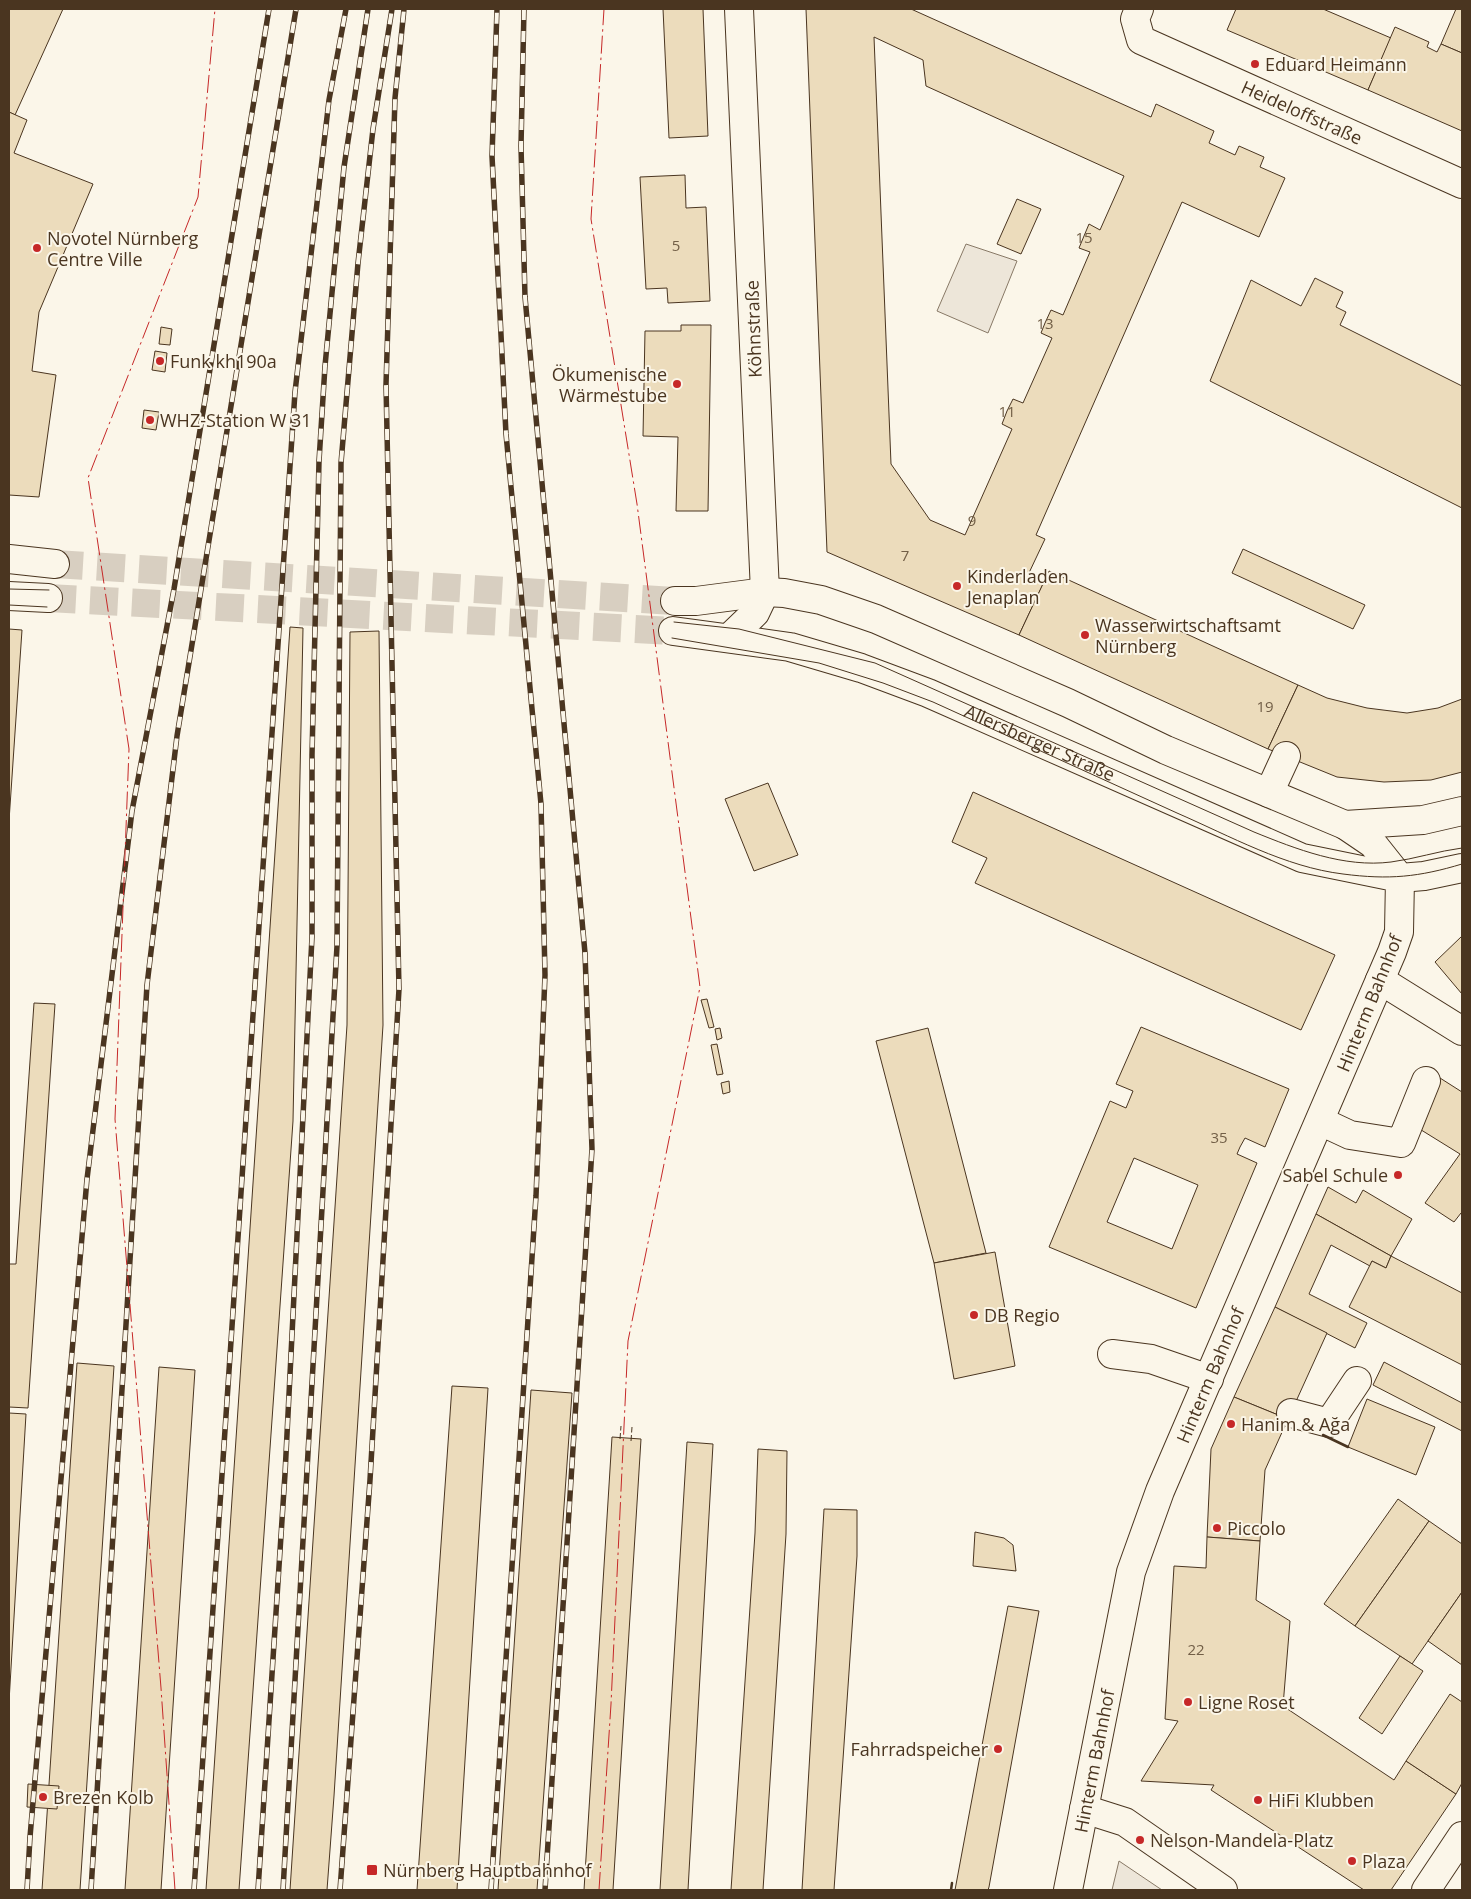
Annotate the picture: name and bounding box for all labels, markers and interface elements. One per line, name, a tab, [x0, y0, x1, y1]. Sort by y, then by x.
place label: Eduard Heimann	[1265, 52, 1407, 76]
marker: Eduard Heimann	[1249, 58, 1261, 70]
street label: Heideloffstraße	[1238, 75, 1366, 150]
place label: Novotel Nürnberg Centre Ville	[47, 226, 198, 271]
house number: 15	[1075, 227, 1093, 247]
house number: 5	[672, 235, 680, 255]
marker: Novotel Nürnberg Centre Ville	[31, 242, 43, 254]
street label: Köhnstraße	[739, 280, 767, 378]
house number: 13	[1036, 313, 1054, 333]
place label: Funk kh190a	[170, 349, 277, 373]
marker: Funk kh190a	[154, 355, 166, 367]
place label: Ökumenische Wärmestube	[552, 362, 667, 407]
marker: Ökumenische Wärmestube	[671, 378, 683, 390]
house number: 11	[998, 401, 1016, 421]
place label: WHZ-Station W 31	[160, 408, 312, 432]
marker: WHZ-Station W 31	[144, 414, 156, 426]
house number: 9	[968, 510, 976, 530]
house number: 7	[901, 545, 909, 565]
place label: Kinderladen Jenaplan	[965, 564, 1069, 609]
marker: Kinderladen Jenaplan	[951, 580, 963, 592]
place label: Wasserwirtschaftsamt Nürnberg	[1095, 613, 1281, 658]
marker: Wasserwirtschaftsamt Nürnberg	[1079, 629, 1091, 641]
house number: 19	[1256, 696, 1274, 716]
street label: Allersberger Straße	[961, 699, 1119, 786]
street label: Hinterm Bahnhof	[1331, 930, 1408, 1075]
house number: 35	[1210, 1127, 1228, 1147]
place label: Sabel Schule	[1283, 1163, 1388, 1187]
marker: Sabel Schule	[1392, 1169, 1404, 1181]
street label: Hinterm Bahnhof	[1170, 1302, 1250, 1447]
place label: DB Regio	[984, 1303, 1060, 1327]
marker: DB Regio	[968, 1309, 980, 1321]
place label: Hanim & Ağa	[1241, 1412, 1350, 1436]
marker: Hanim & Ağa	[1225, 1418, 1237, 1430]
place label: Piccolo	[1227, 1516, 1286, 1540]
marker: Piccolo	[1211, 1522, 1223, 1534]
house number: 22	[1187, 1639, 1205, 1659]
street label: Hinterm Bahnhof	[1068, 1686, 1120, 1835]
place label: Ligne Roset	[1198, 1690, 1295, 1714]
marker: Ligne Roset	[1182, 1696, 1194, 1708]
place label: Fahrradspeicher	[851, 1737, 989, 1761]
marker: Fahrradspeicher	[992, 1743, 1004, 1755]
place label: Brezen Kolb	[53, 1785, 154, 1809]
place label: HiFi Klubben	[1268, 1788, 1374, 1812]
marker: Brezen Kolb	[37, 1791, 49, 1803]
marker: HiFi Klubben	[1252, 1794, 1264, 1806]
place label: Nelson-Mandela-Platz	[1150, 1828, 1333, 1852]
marker: Nelson-Mandela-Platz	[1134, 1834, 1146, 1846]
place label: Plaza	[1362, 1849, 1406, 1873]
marker: Plaza	[1346, 1855, 1358, 1867]
place label: Nürnberg Hauptbahnhof	[383, 1858, 593, 1882]
marker: Nürnberg Hauptbahnhof	[365, 1863, 379, 1877]

